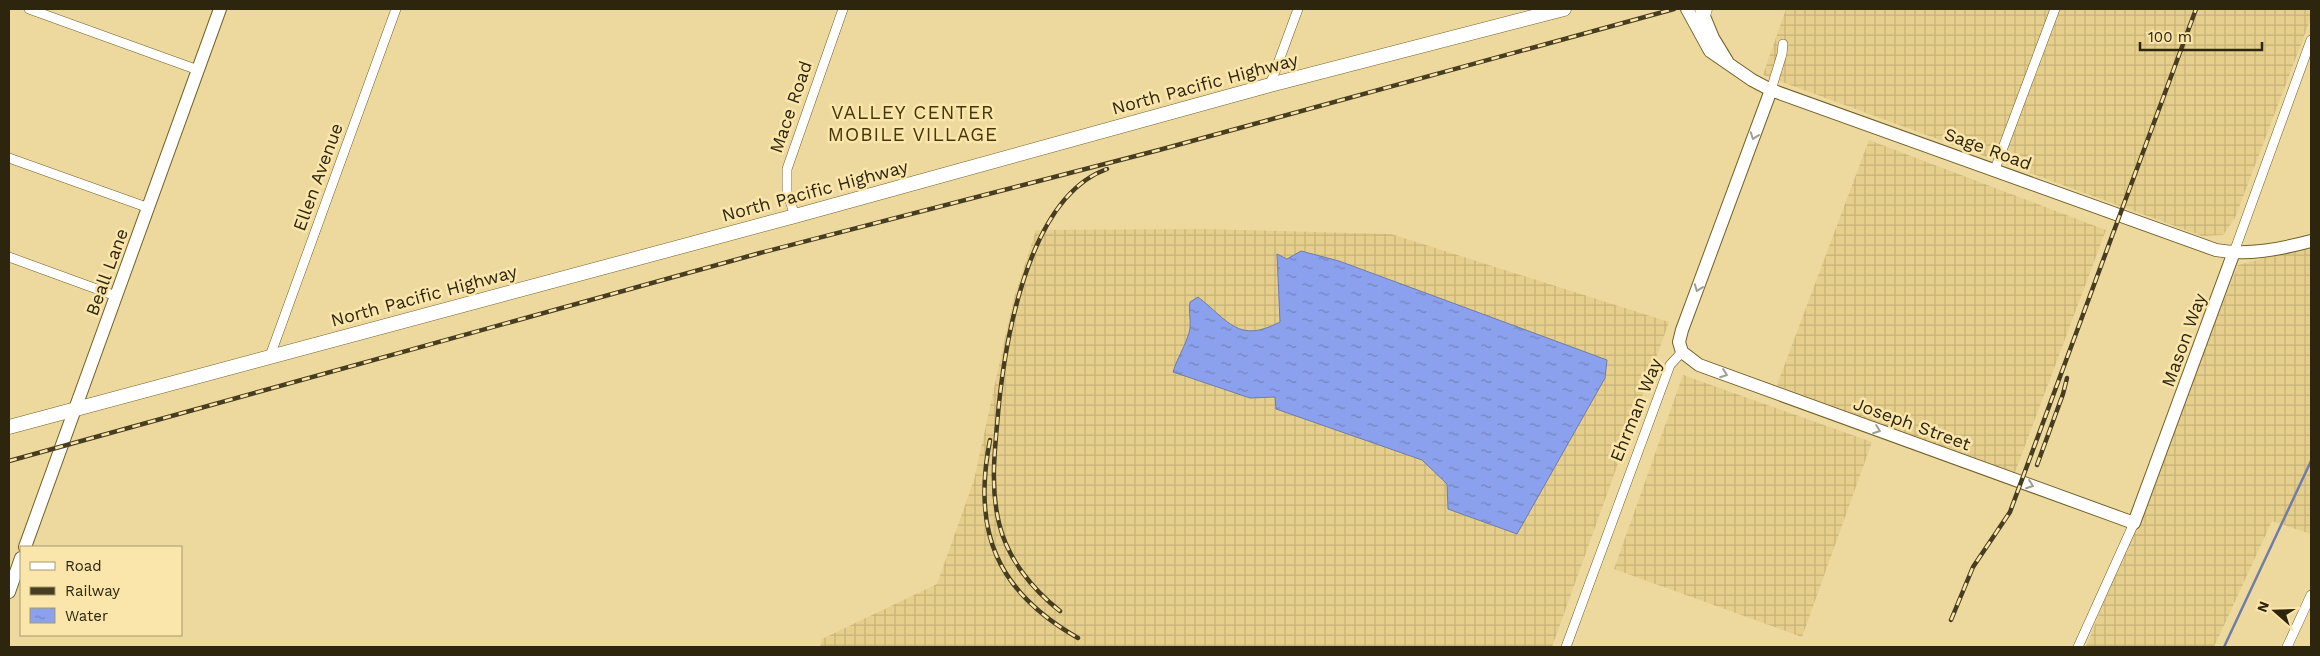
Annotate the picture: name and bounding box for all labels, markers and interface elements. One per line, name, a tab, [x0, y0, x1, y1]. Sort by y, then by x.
scale bar	[2140, 20, 2262, 52]
text: 100 m	[2148, 28, 2192, 46]
street label: North Pacific Highway	[1109, 48, 1301, 119]
street label: Mace Road	[765, 58, 816, 156]
district label: VALLEY CENTER MOBILE VILLAGE	[828, 101, 998, 146]
street label: Ellen Avenue	[288, 120, 347, 234]
street label: Sage Road	[1942, 123, 2035, 174]
one-way arrow	[1750, 131, 1760, 139]
street label: North Pacific Highway	[719, 155, 911, 226]
street label: Beall Lane	[81, 225, 132, 318]
street label: North Pacific Highway	[328, 260, 520, 331]
one-way arrow	[1694, 283, 1704, 292]
street label: Mason Way	[2157, 289, 2210, 390]
street label: Ehrman Way	[1605, 354, 1666, 465]
one-way arrow	[1719, 368, 1728, 378]
street label: Joseph Street	[1851, 393, 1974, 455]
one-way arrow	[1872, 424, 1881, 434]
one-way arrow	[2025, 479, 2033, 489]
legend	[20, 546, 182, 636]
text: Road	[65, 557, 102, 575]
text: Railway	[65, 582, 120, 600]
north arrow	[2250, 586, 2300, 636]
text: N	[2253, 599, 2272, 614]
text: Water	[65, 607, 108, 625]

